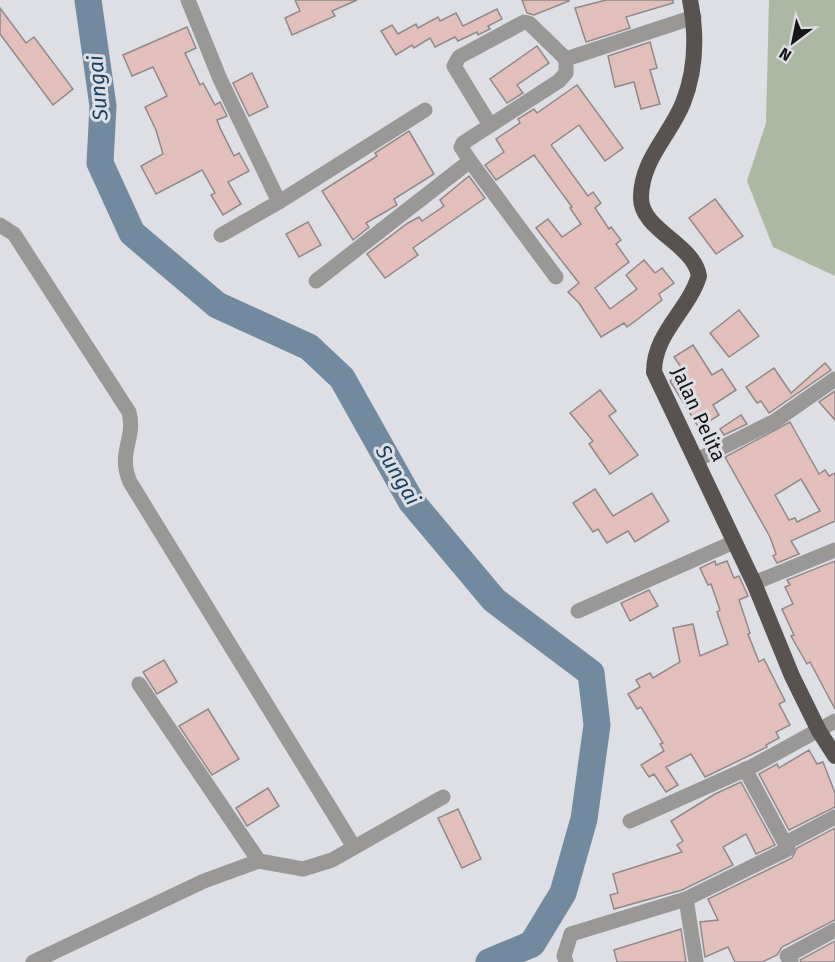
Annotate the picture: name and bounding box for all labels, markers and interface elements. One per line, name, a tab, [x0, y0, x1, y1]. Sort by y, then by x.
north arrow	[763, 12, 823, 72]
text: N	[776, 43, 795, 65]
water label: Sungai	[82, 54, 114, 123]
street label: Jalan Pelita	[667, 363, 731, 465]
water label: Sungai	[369, 439, 426, 510]

